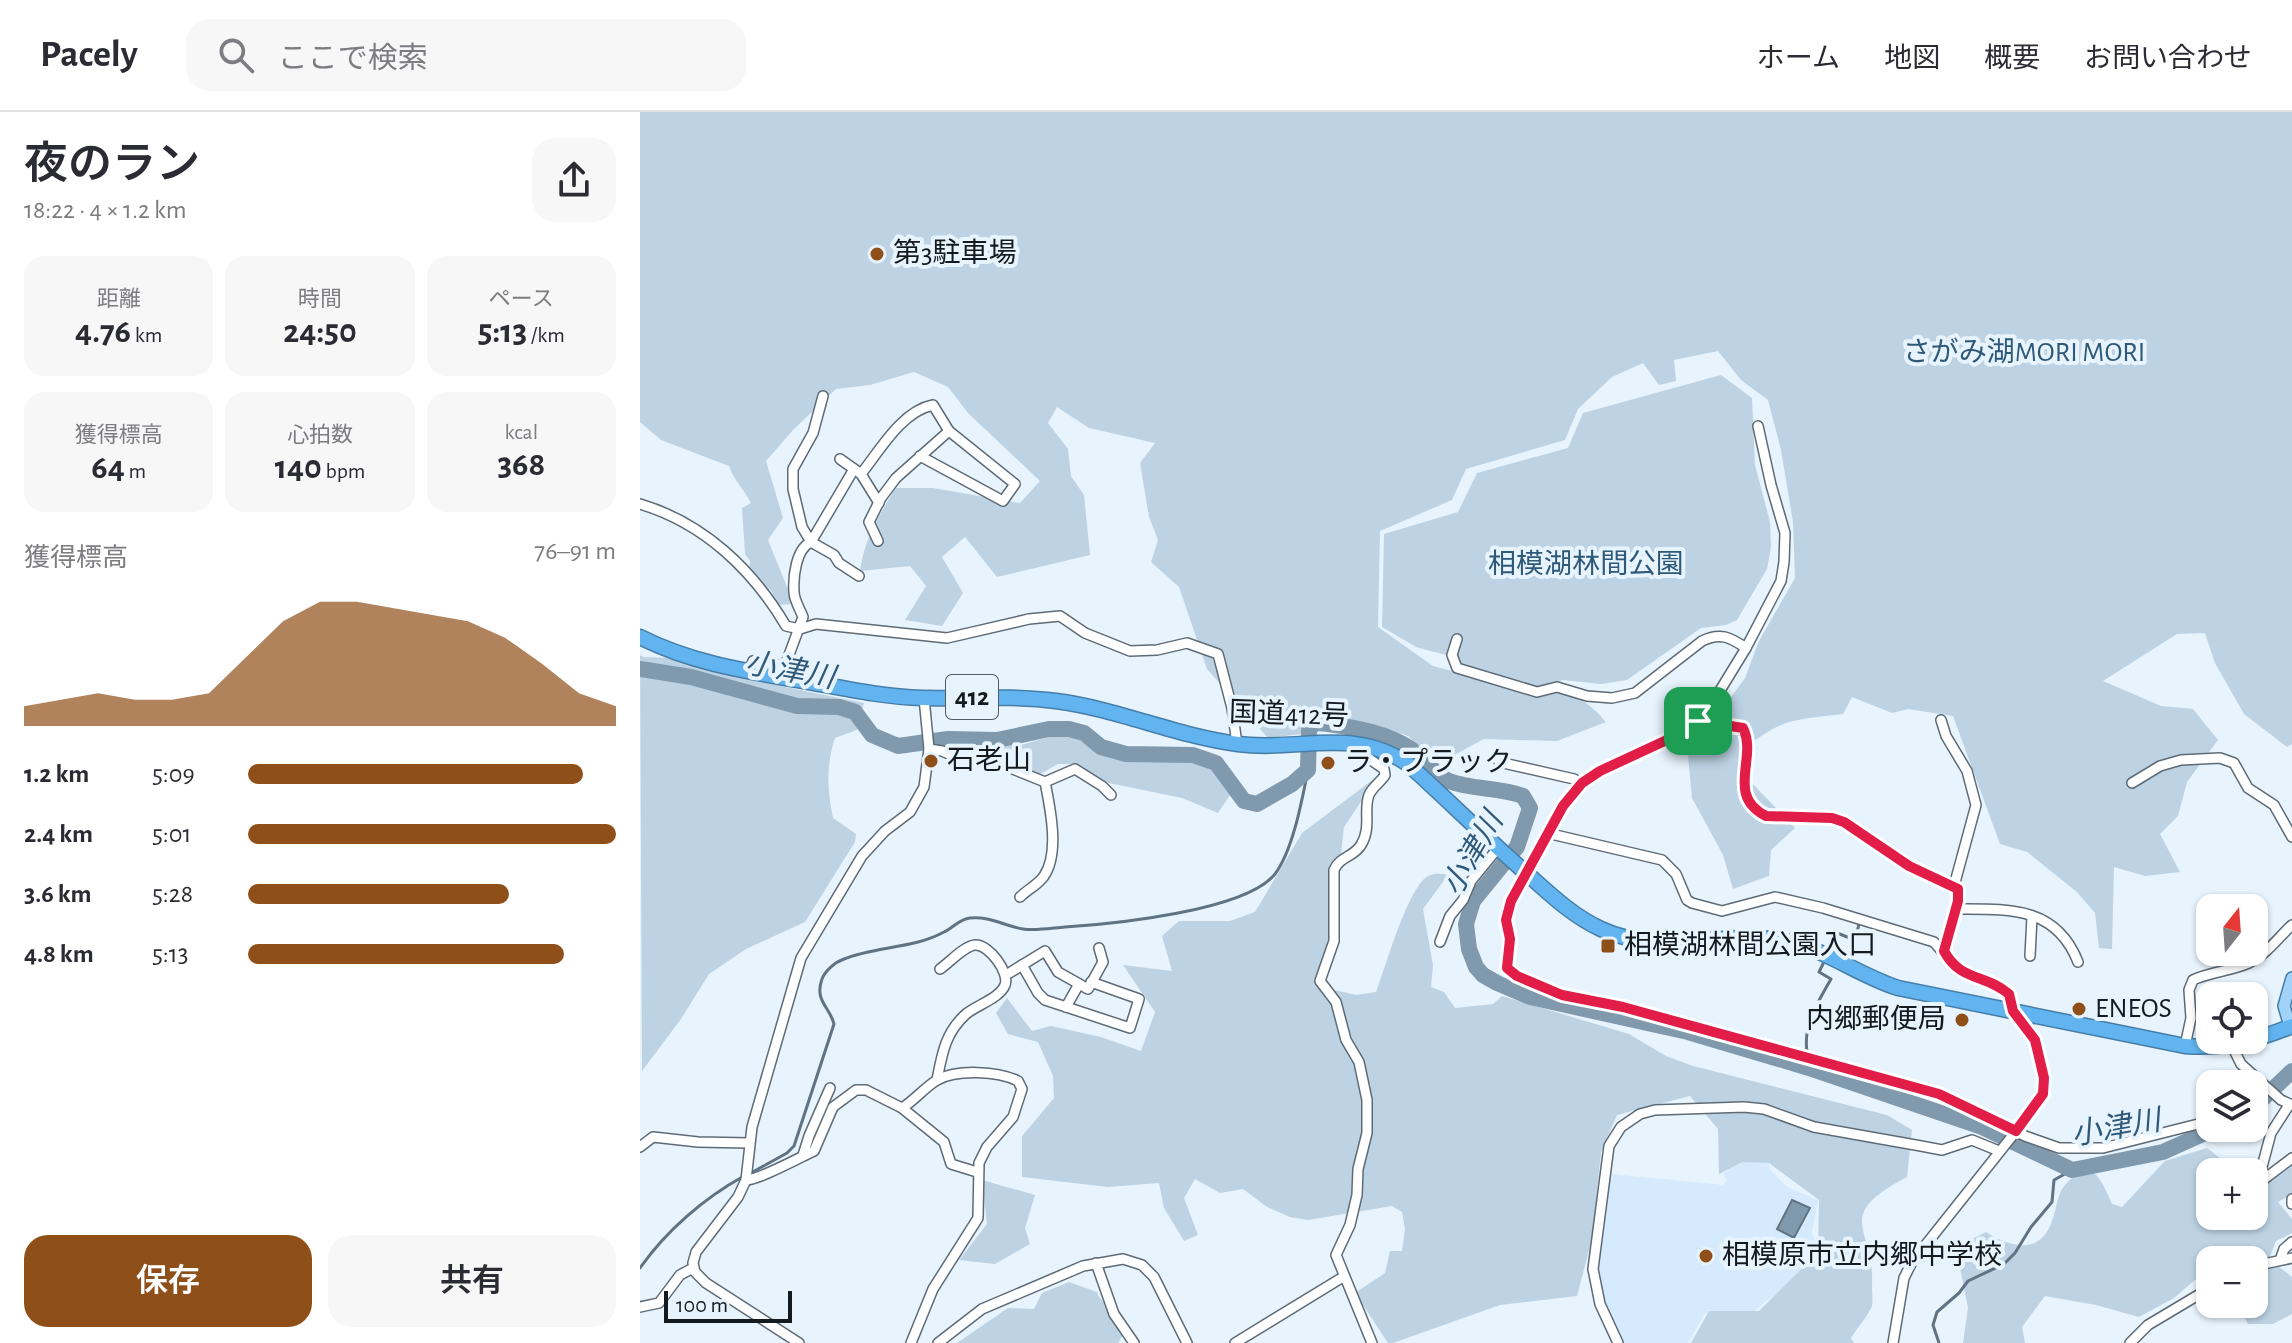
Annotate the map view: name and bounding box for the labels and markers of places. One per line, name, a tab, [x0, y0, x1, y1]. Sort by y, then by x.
place label: 第3駐車場	[893, 238, 1017, 268]
marker: 第3駐車場	[868, 245, 886, 263]
pin	[1664, 687, 1732, 755]
place label: 石老山	[947, 745, 1031, 775]
place label: ラ・プラック	[1344, 747, 1512, 777]
marker: 石老山	[922, 752, 940, 770]
marker: ラ・プラック	[1319, 754, 1337, 772]
place label: 相模湖林間公園入口	[1624, 930, 1876, 960]
marker: 相模湖林間公園入口	[1599, 937, 1617, 955]
place label: ENEOS	[2095, 995, 2172, 1023]
marker: ENEOS	[2070, 1000, 2088, 1018]
place label: 内郷郵便局	[1806, 1004, 1946, 1034]
marker: 内郷郵便局	[1953, 1011, 1971, 1029]
place label: 相模原市立内郷中学校	[1722, 1240, 2002, 1270]
marker: 相模原市立内郷中学校	[1697, 1247, 1715, 1265]

